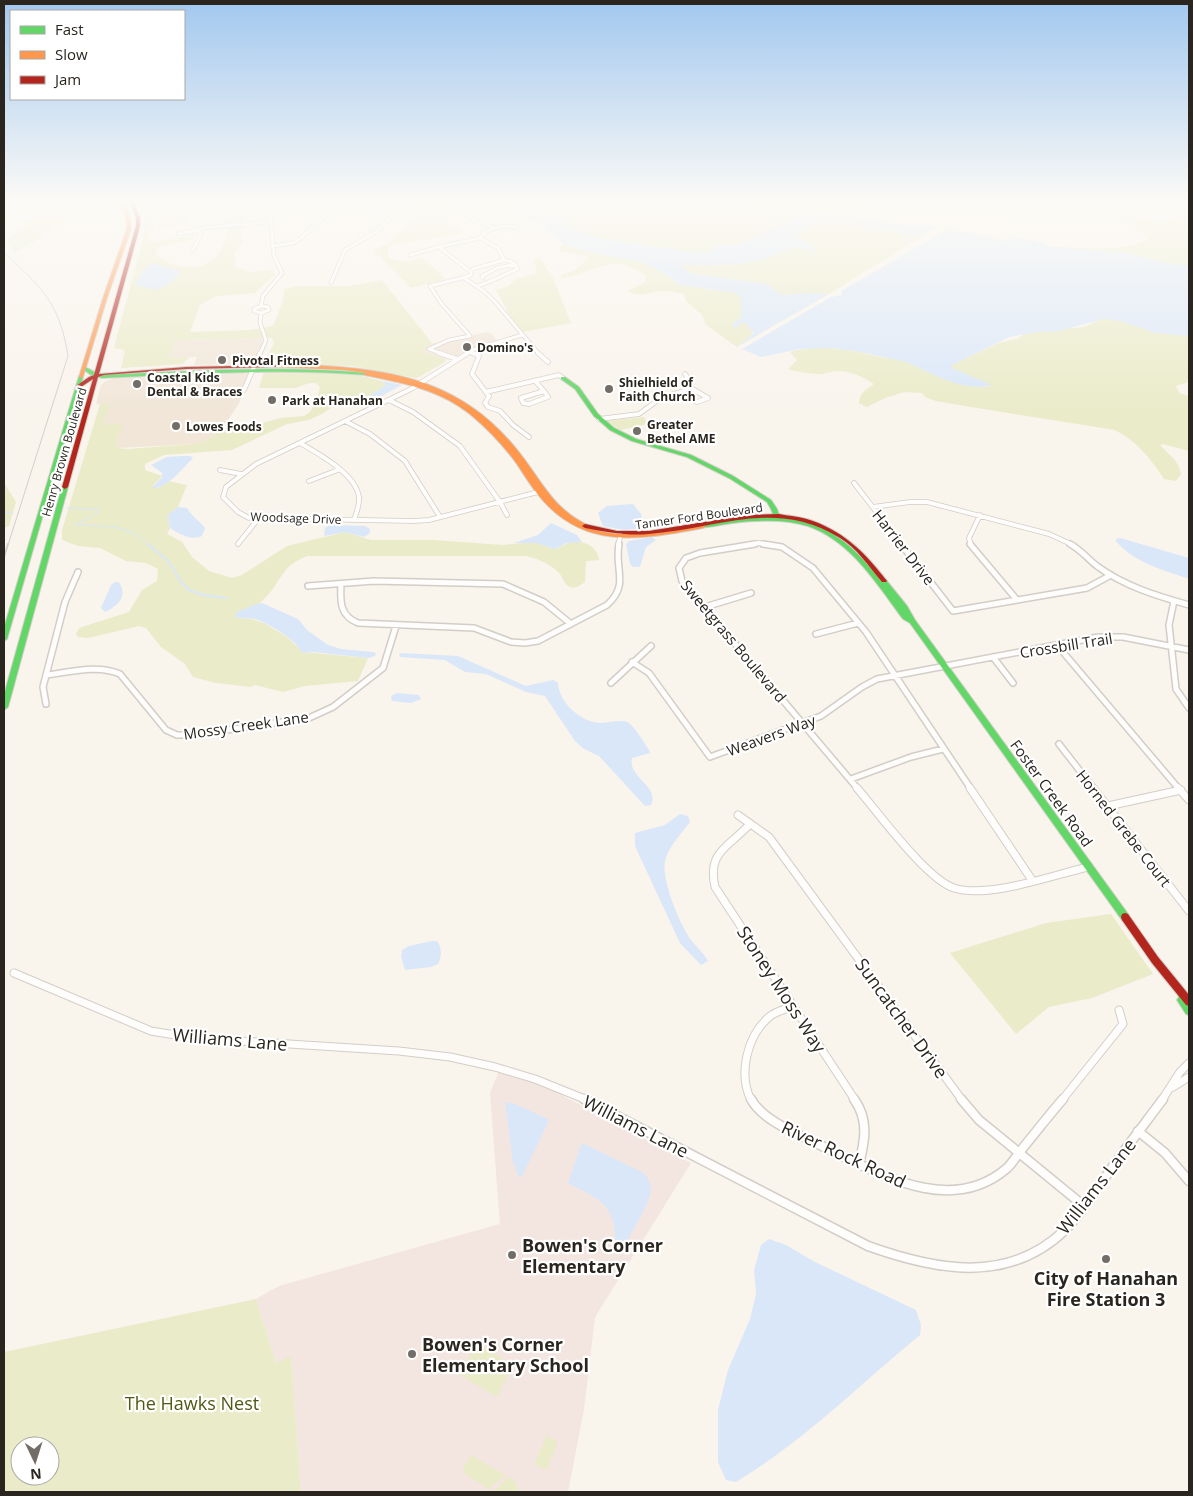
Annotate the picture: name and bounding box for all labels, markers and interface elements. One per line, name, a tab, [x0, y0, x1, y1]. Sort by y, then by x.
legend	[10, 10, 185, 100]
text: Fast	[55, 19, 84, 39]
text: Slow	[55, 44, 88, 64]
text: Jam	[53, 69, 81, 89]
place label: Domino's	[477, 339, 533, 356]
marker: Domino's	[461, 341, 473, 353]
place label: Pivotal Fitness	[232, 352, 319, 369]
marker: Pivotal Fitness	[216, 354, 228, 366]
place label: Coastal Kids Dental & Braces	[147, 369, 242, 400]
place label: Shielhield of Faith Church	[619, 374, 696, 405]
marker: Coastal Kids Dental & Braces	[131, 378, 143, 390]
marker: Shielhield of Faith Church	[603, 383, 615, 395]
street label: Henry Brown Boulevard	[37, 385, 91, 519]
place label: Park at Hanahan	[282, 392, 383, 409]
marker: Park at Hanahan	[266, 394, 278, 406]
place label: Greater Bethel AME	[647, 416, 716, 447]
place label: Lowes Foods	[186, 418, 262, 435]
marker: Lowes Foods	[170, 420, 182, 432]
marker: Greater Bethel AME	[631, 425, 643, 437]
street label: Tanner Ford Boulevard	[634, 499, 764, 533]
street label: Harrier Drive	[868, 505, 940, 589]
street label: Woodsage Drive	[250, 508, 342, 528]
street label: Sweetgrass Boulevard	[677, 576, 791, 706]
street label: Crossbill Trail	[1018, 628, 1114, 662]
street label: Mossy Creek Lane	[182, 706, 310, 744]
street label: Weavers Way	[724, 709, 819, 760]
street label: Foster Creek Road	[1006, 735, 1098, 851]
street label: Horned Grebe Court	[1072, 765, 1176, 891]
street label: Stoney Moss Way	[732, 921, 832, 1058]
street label: Suncatcher Drive	[850, 953, 954, 1083]
street label: Williams Lane	[172, 1022, 288, 1056]
street label: Williams Lane	[579, 1089, 693, 1163]
street label: River Rock Road	[778, 1115, 910, 1193]
street label: Williams Lane	[1051, 1133, 1141, 1239]
place label: Bowen's Corner Elementary	[522, 1233, 663, 1278]
marker: Bowen's Corner Elementary	[506, 1249, 518, 1261]
marker: City of Hanahan Fire Station 3	[1100, 1253, 1112, 1265]
place label: City of Hanahan Fire Station 3	[1034, 1266, 1178, 1311]
place label: Bowen's Corner Elementary School	[422, 1332, 589, 1377]
marker: Bowen's Corner Elementary School	[406, 1348, 418, 1360]
park label: The Hawks Nest	[125, 1391, 259, 1415]
north arrow	[10, 1436, 60, 1486]
text: N	[30, 1465, 42, 1484]

